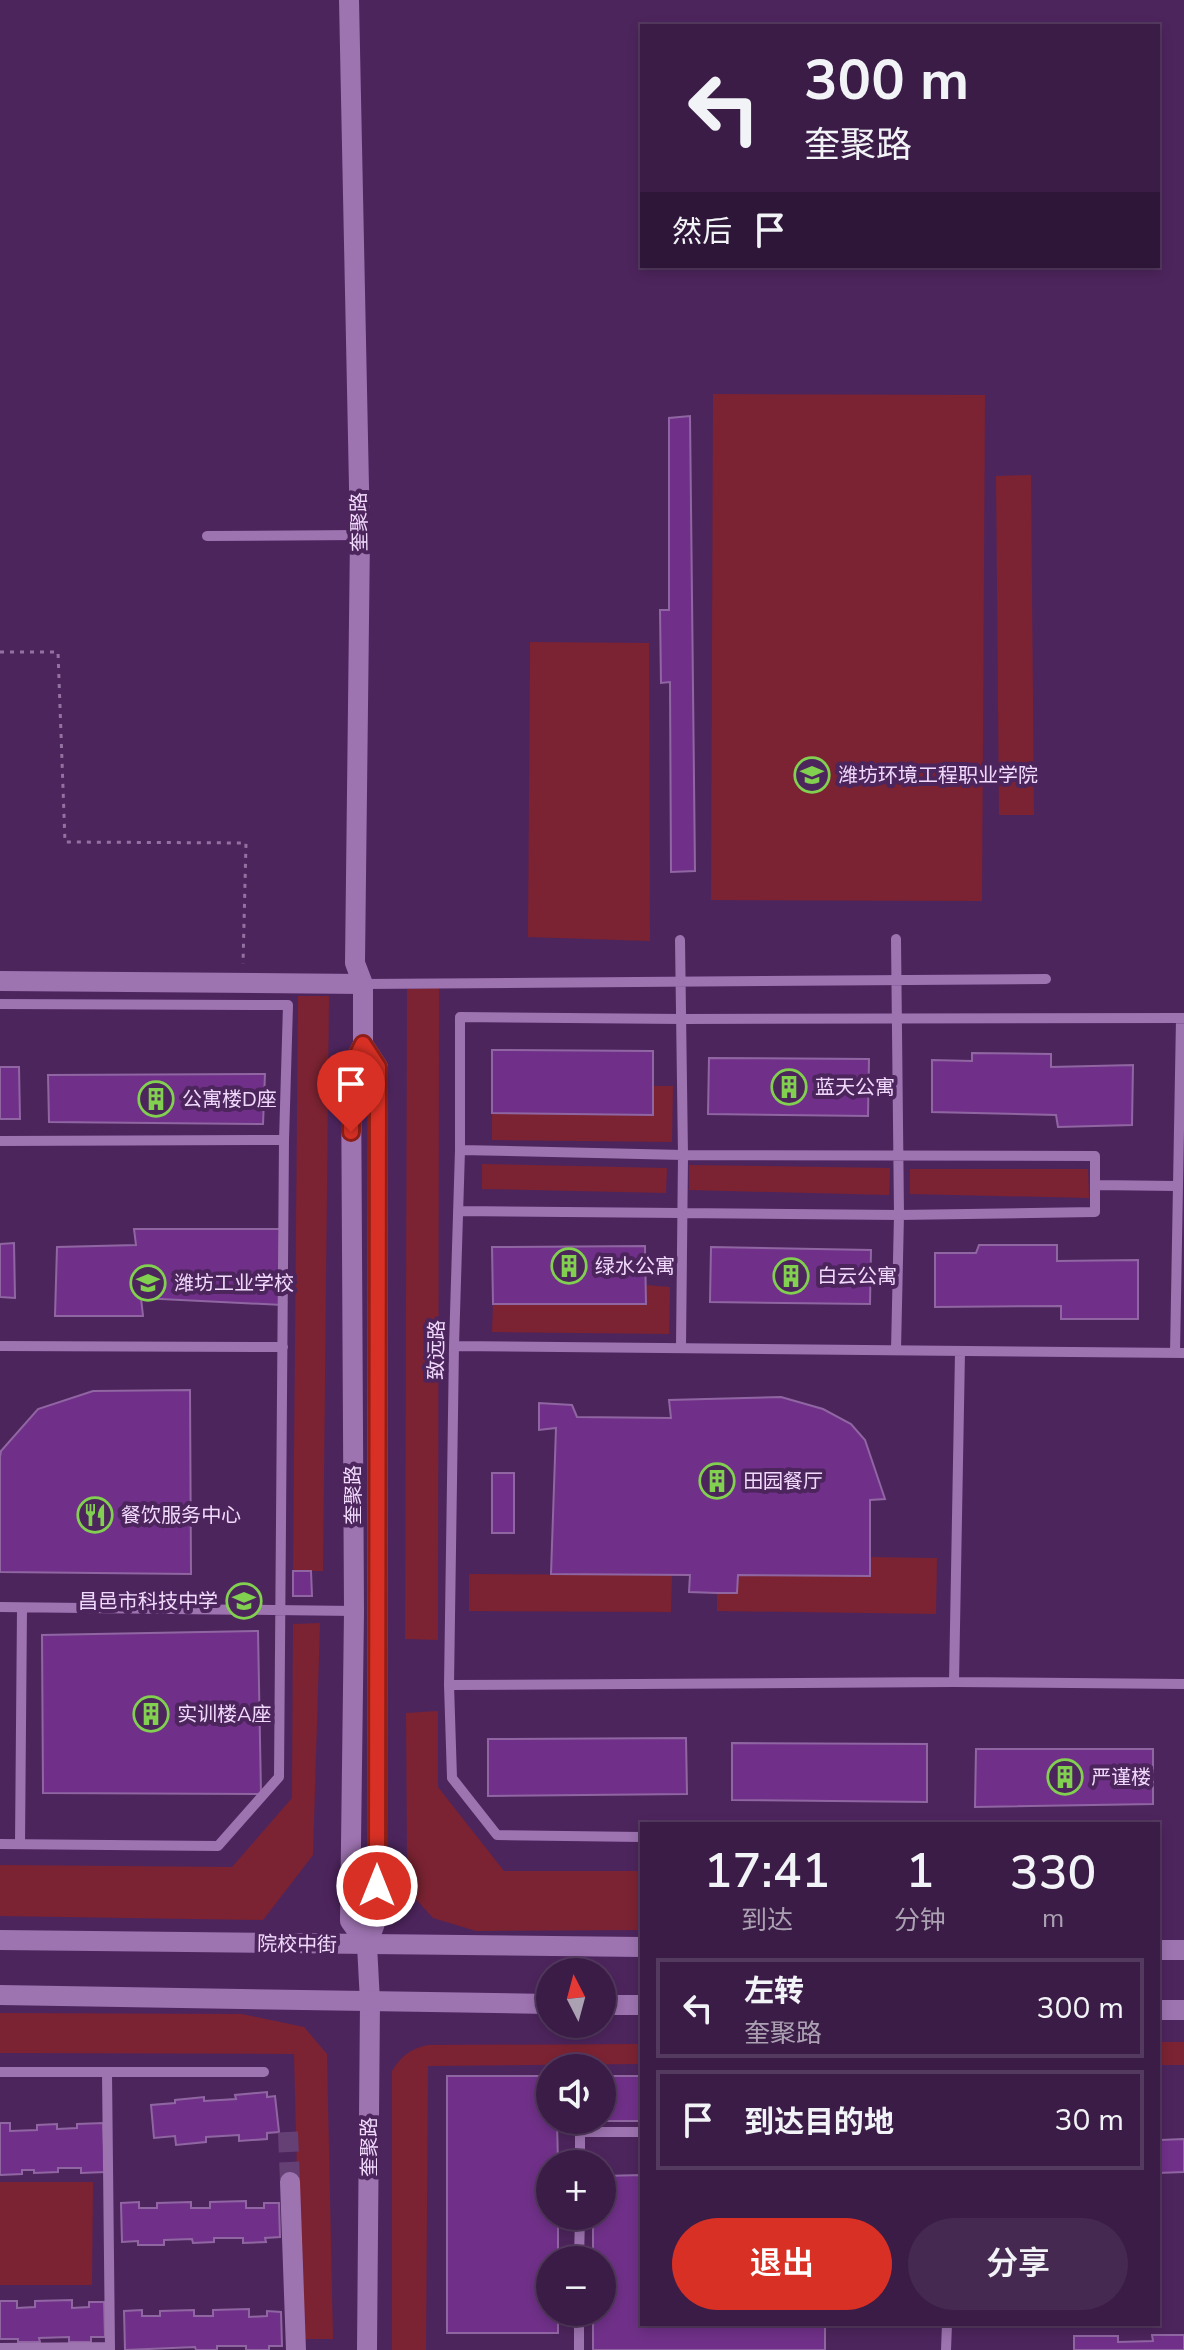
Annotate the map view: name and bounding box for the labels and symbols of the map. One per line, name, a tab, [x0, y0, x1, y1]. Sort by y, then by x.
street label: 奎聚路	[345, 492, 374, 552]
school or university icon: 潍坊环境工程职业学院	[793, 756, 831, 794]
place label: 潍坊环境工程职业学院	[838, 762, 1038, 789]
pin	[317, 1050, 385, 1132]
building icon: 蓝天公寓	[770, 1068, 808, 1106]
place label: 蓝天公寓	[815, 1074, 895, 1101]
building icon: 公寓楼D座	[137, 1080, 175, 1118]
place label: 公寓楼D座	[182, 1086, 277, 1113]
building icon: 绿水公寓	[550, 1247, 588, 1285]
place label: 绿水公寓	[595, 1253, 675, 1280]
building icon: 白云公寓	[772, 1257, 810, 1295]
place label: 白云公寓	[817, 1263, 897, 1290]
school or university icon: 潍坊工业学校	[129, 1264, 167, 1302]
place label: 潍坊工业学校	[174, 1270, 294, 1297]
street label: 致远路	[422, 1320, 451, 1380]
building icon: 田园餐厅	[698, 1462, 736, 1500]
street label: 奎聚路	[340, 1465, 367, 1525]
place label: 田园餐厅	[743, 1468, 823, 1495]
restaurant icon: 餐饮服务中心	[76, 1496, 114, 1534]
place label: 餐饮服务中心	[121, 1502, 241, 1529]
school or university icon: 昌邑市科技中学	[225, 1582, 263, 1620]
place label: 昌邑市科技中学	[78, 1588, 218, 1615]
building icon: 实训楼A座	[132, 1695, 170, 1733]
place label: 实训楼A座	[177, 1701, 272, 1728]
building icon: 严谨楼	[1046, 1758, 1084, 1796]
place label: 严谨楼	[1091, 1764, 1151, 1791]
position arrow	[335, 1844, 419, 1928]
street label: 院校中街	[257, 1930, 337, 1959]
north arrow	[536, 1958, 616, 2038]
street label: 奎聚路	[356, 2117, 383, 2177]

